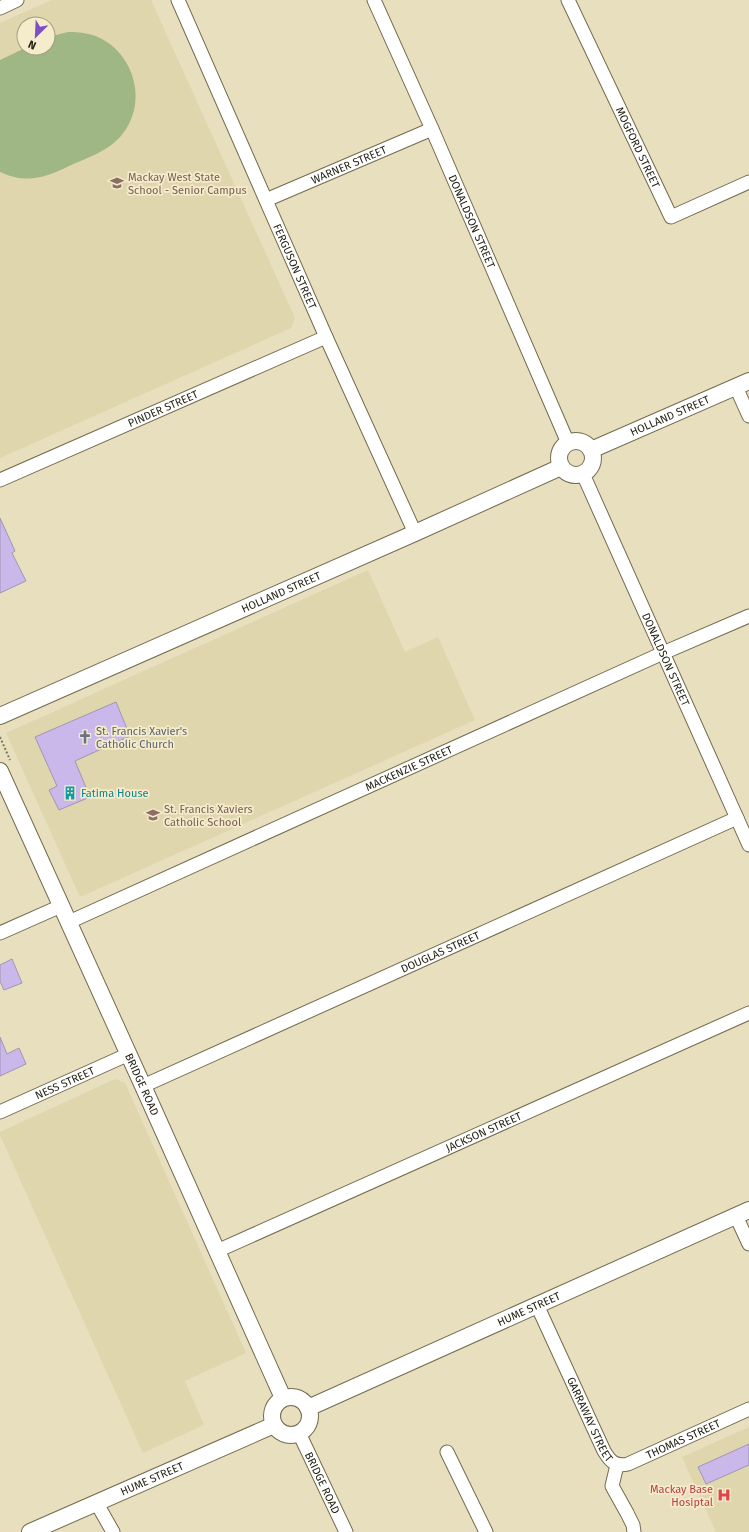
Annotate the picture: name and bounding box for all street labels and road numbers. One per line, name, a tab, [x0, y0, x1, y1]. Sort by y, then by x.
street label: MOGFORD STREET	[613, 105, 663, 190]
street label: WARNER STREET	[309, 143, 389, 186]
street label: DONALDSON STREET	[446, 172, 498, 270]
street label: FERGUSON STREET	[271, 222, 320, 311]
street label: PINDER STREET	[126, 387, 200, 430]
street label: HOLLAND STREET	[628, 392, 712, 439]
street label: HOLLAND STREET	[239, 569, 323, 615]
street label: DONALDSON STREET	[639, 611, 693, 708]
street label: MACKENZIE STREET	[363, 743, 455, 793]
street label: DOUGLAS STREET	[399, 928, 482, 975]
street label: BRIDGE ROAD	[122, 1051, 162, 1117]
street label: NESS STREET	[33, 1064, 97, 1102]
street label: JACKSON STREET	[444, 1109, 524, 1154]
street label: HUME STREET	[495, 1289, 563, 1329]
street label: GARRAWAY STREET	[564, 1375, 616, 1465]
street label: THOMAS STREET	[644, 1416, 722, 1461]
street label: BRIDGE ROAD	[302, 1450, 343, 1516]
street label: HUME STREET	[118, 1459, 186, 1498]

